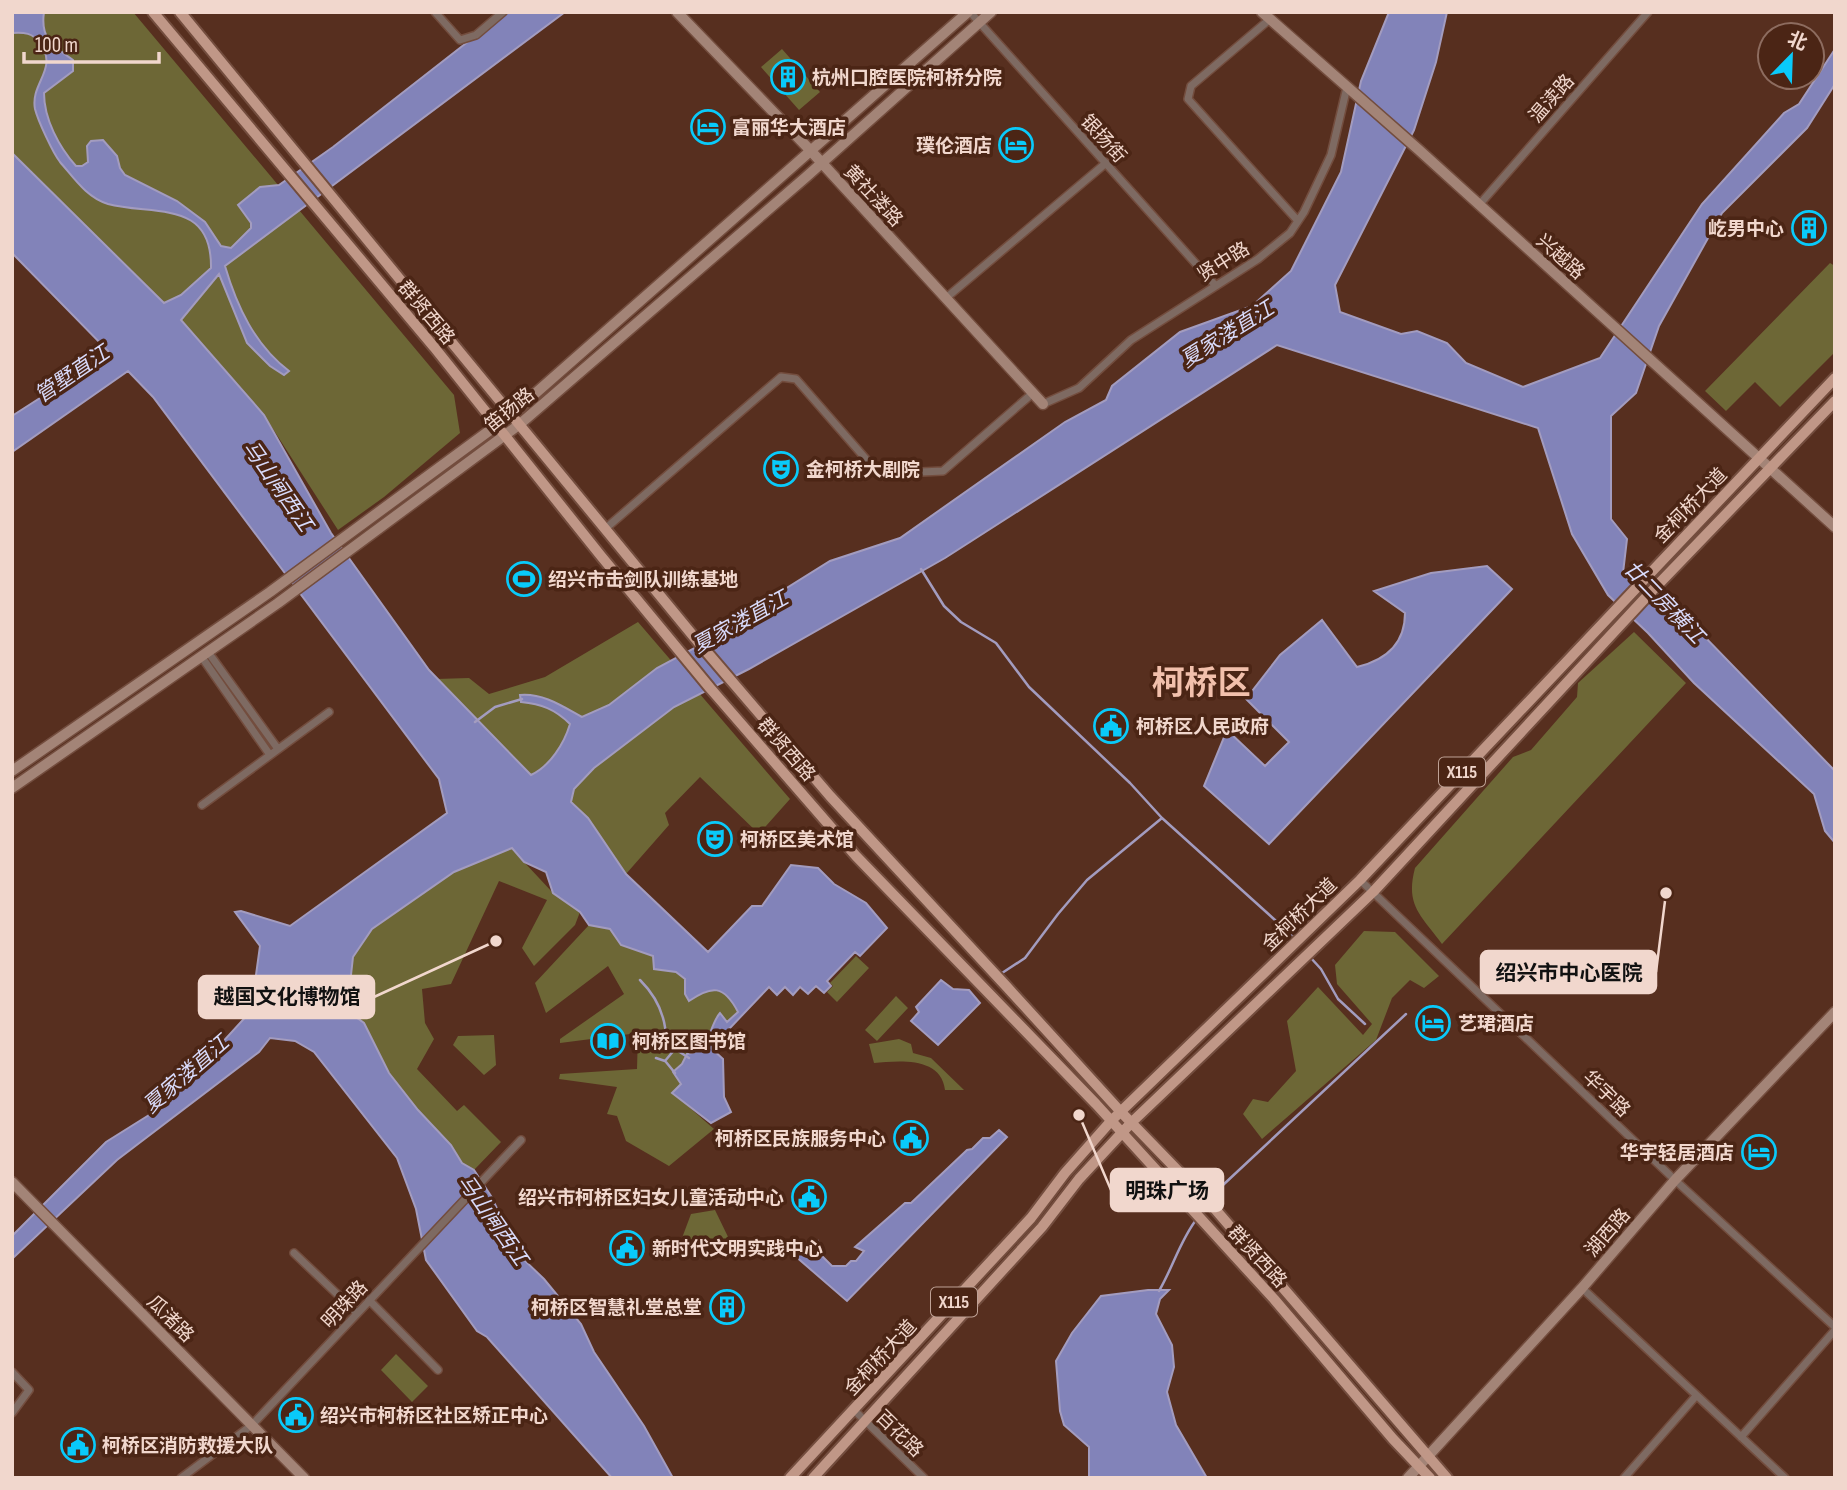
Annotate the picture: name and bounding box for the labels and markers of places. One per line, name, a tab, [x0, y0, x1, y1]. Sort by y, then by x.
building icon: 杭州口腔医院柯桥分院	[769, 58, 807, 96]
place label: 杭州口腔医院柯桥分院	[812, 67, 1002, 90]
hotel icon: 富丽华大酒店	[689, 108, 727, 146]
place label: 富丽华大酒店	[732, 117, 846, 140]
hotel icon: 璞伦酒店	[997, 126, 1035, 164]
place label: 璞伦酒店	[916, 135, 992, 158]
building icon: 屹男中心	[1790, 209, 1828, 247]
place label: 屹男中心	[1708, 218, 1784, 241]
theatre icon: 金柯桥大剧院	[762, 450, 800, 488]
place label: 金柯桥大剧院	[806, 459, 920, 482]
sports icon: 绍兴市击剑队训练基地	[505, 560, 543, 598]
place label: 绍兴市击剑队训练基地	[548, 569, 738, 592]
public building icon: 柯桥区人民政府	[1092, 707, 1130, 745]
place label: 柯桥区人民政府	[1136, 716, 1269, 739]
theatre icon: 柯桥区美术馆	[696, 820, 734, 858]
place label: 柯桥区美术馆	[740, 829, 854, 852]
callout: 绍兴市中心医院	[1481, 951, 1656, 993]
callout: 越国文化博物馆	[199, 976, 374, 1018]
hotel icon: 艺珺酒店	[1414, 1004, 1452, 1042]
place label: 艺珺酒店	[1458, 1013, 1534, 1036]
library icon: 柯桥区图书馆	[589, 1022, 627, 1060]
place label: 柯桥区图书馆	[632, 1031, 746, 1054]
public building icon: 柯桥区民族服务中心	[892, 1119, 930, 1157]
place label: 柯桥区民族服务中心	[715, 1128, 886, 1151]
hotel icon: 华宇轻居酒店	[1740, 1133, 1778, 1171]
place label: 华宇轻居酒店	[1620, 1142, 1734, 1165]
callout: 明珠广场	[1111, 1169, 1223, 1211]
public building icon: 绍兴市柯桥区妇女儿童活动中心	[790, 1178, 828, 1216]
place label: 绍兴市柯桥区妇女儿童活动中心	[518, 1187, 784, 1210]
public building icon: 新时代文明实践中心	[608, 1229, 646, 1267]
place label: 新时代文明实践中心	[652, 1238, 823, 1261]
building icon: 柯桥区智慧礼堂总堂	[708, 1288, 746, 1326]
place label: 柯桥区智慧礼堂总堂	[531, 1297, 702, 1320]
public building icon: 绍兴市柯桥区社区矫正中心	[277, 1396, 315, 1434]
place label: 绍兴市柯桥区社区矫正中心	[320, 1405, 548, 1428]
public building icon: 柯桥区消防救援大队	[59, 1426, 97, 1464]
place label: 柯桥区消防救援大队	[102, 1435, 273, 1458]

